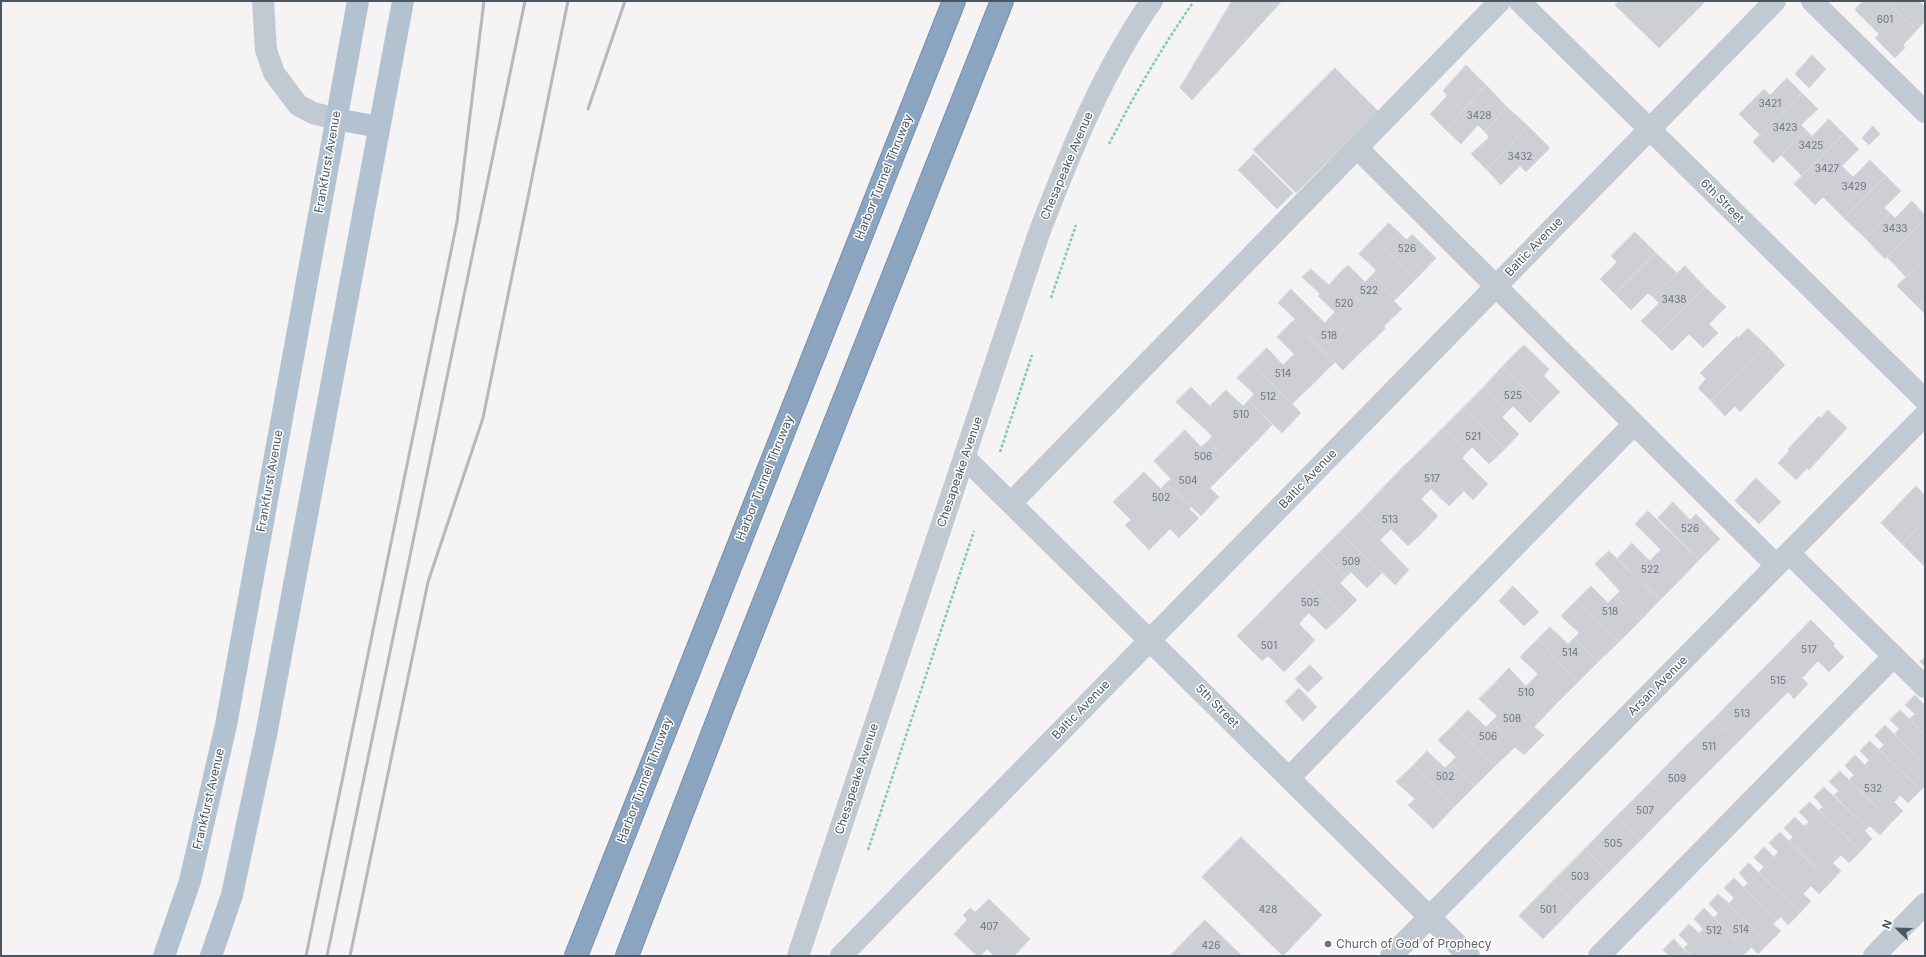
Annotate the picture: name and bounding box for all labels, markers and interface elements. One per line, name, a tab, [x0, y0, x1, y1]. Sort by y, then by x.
house number: 601	[1877, 14, 1893, 26]
house number: 3421	[1759, 98, 1781, 110]
street label: Frankfurst Avenue	[312, 110, 344, 214]
street label: Chesapeake Avenue	[1038, 110, 1096, 222]
house number: 3428	[1467, 110, 1491, 122]
street label: Harbor Tunnel Thruway	[852, 112, 916, 242]
house number: 3423	[1773, 122, 1797, 134]
house number: 3425	[1799, 140, 1823, 152]
house number: 3432	[1508, 151, 1532, 163]
house number: 3427	[1815, 163, 1839, 175]
street label: 6th Street	[1697, 176, 1747, 226]
house number: 3429	[1842, 181, 1866, 193]
street label: Baltic Avenue	[1502, 214, 1566, 280]
house number: 3433	[1883, 223, 1907, 235]
house number: 526	[1398, 243, 1416, 255]
house number: 522	[1360, 285, 1378, 297]
house number: 3438	[1662, 294, 1686, 306]
house number: 520	[1335, 298, 1353, 310]
house number: 518	[1321, 330, 1337, 342]
house number: 514	[1275, 368, 1291, 380]
house number: 525	[1504, 390, 1522, 402]
house number: 512	[1260, 391, 1276, 403]
house number: 510	[1233, 409, 1249, 421]
street label: Harbor Tunnel Thruway	[733, 413, 797, 543]
street label: Chesapeake Avenue	[934, 415, 986, 529]
street label: Frankfurst Avenue	[254, 429, 286, 533]
house number: 521	[1465, 431, 1481, 443]
street label: Baltic Avenue	[1276, 446, 1340, 512]
house number: 506	[1194, 451, 1212, 463]
house number: 517	[1424, 473, 1440, 485]
house number: 504	[1179, 475, 1197, 487]
house number: 502	[1152, 492, 1170, 504]
house number: 513	[1382, 514, 1398, 526]
house number: 526	[1681, 523, 1699, 535]
house number: 509	[1342, 556, 1360, 568]
house number: 522	[1641, 564, 1659, 576]
house number: 505	[1301, 597, 1319, 609]
house number: 518	[1602, 606, 1618, 618]
house number: 501	[1261, 640, 1277, 652]
house number: 517	[1801, 644, 1817, 656]
house number: 514	[1562, 647, 1578, 659]
street label: Arsan Avenue	[1625, 653, 1691, 719]
house number: 515	[1770, 675, 1786, 687]
street label: Baltic Avenue	[1049, 677, 1113, 743]
street label: 5th Street	[1192, 681, 1242, 731]
house number: 510	[1518, 687, 1534, 699]
house number: 513	[1734, 708, 1750, 720]
house number: 508	[1503, 713, 1521, 725]
street label: Harbor Tunnel Thruway	[614, 715, 676, 845]
street label: Chesapeake Avenue	[832, 722, 882, 836]
house number: 506	[1479, 731, 1497, 743]
house number: 511	[1702, 741, 1716, 753]
street label: Frankfurst Avenue	[190, 747, 228, 851]
house number: 502	[1436, 771, 1454, 783]
house number: 509	[1668, 773, 1686, 785]
house number: 532	[1864, 783, 1882, 795]
house number: 507	[1636, 805, 1654, 817]
house number: 505	[1604, 838, 1622, 850]
house number: 503	[1571, 871, 1589, 883]
house number: 428	[1259, 904, 1277, 916]
house number: 501	[1540, 904, 1556, 916]
north arrow	[1878, 909, 1918, 949]
text: N	[1879, 918, 1895, 931]
house number: 407	[980, 921, 998, 933]
house number: 514	[1733, 924, 1749, 936]
house number: 512	[1706, 925, 1722, 937]
place label: Church of God of Prophecy	[1336, 937, 1491, 951]
marker: Church of God of Prophecy	[1323, 939, 1333, 949]
house number: 426	[1202, 940, 1220, 952]

